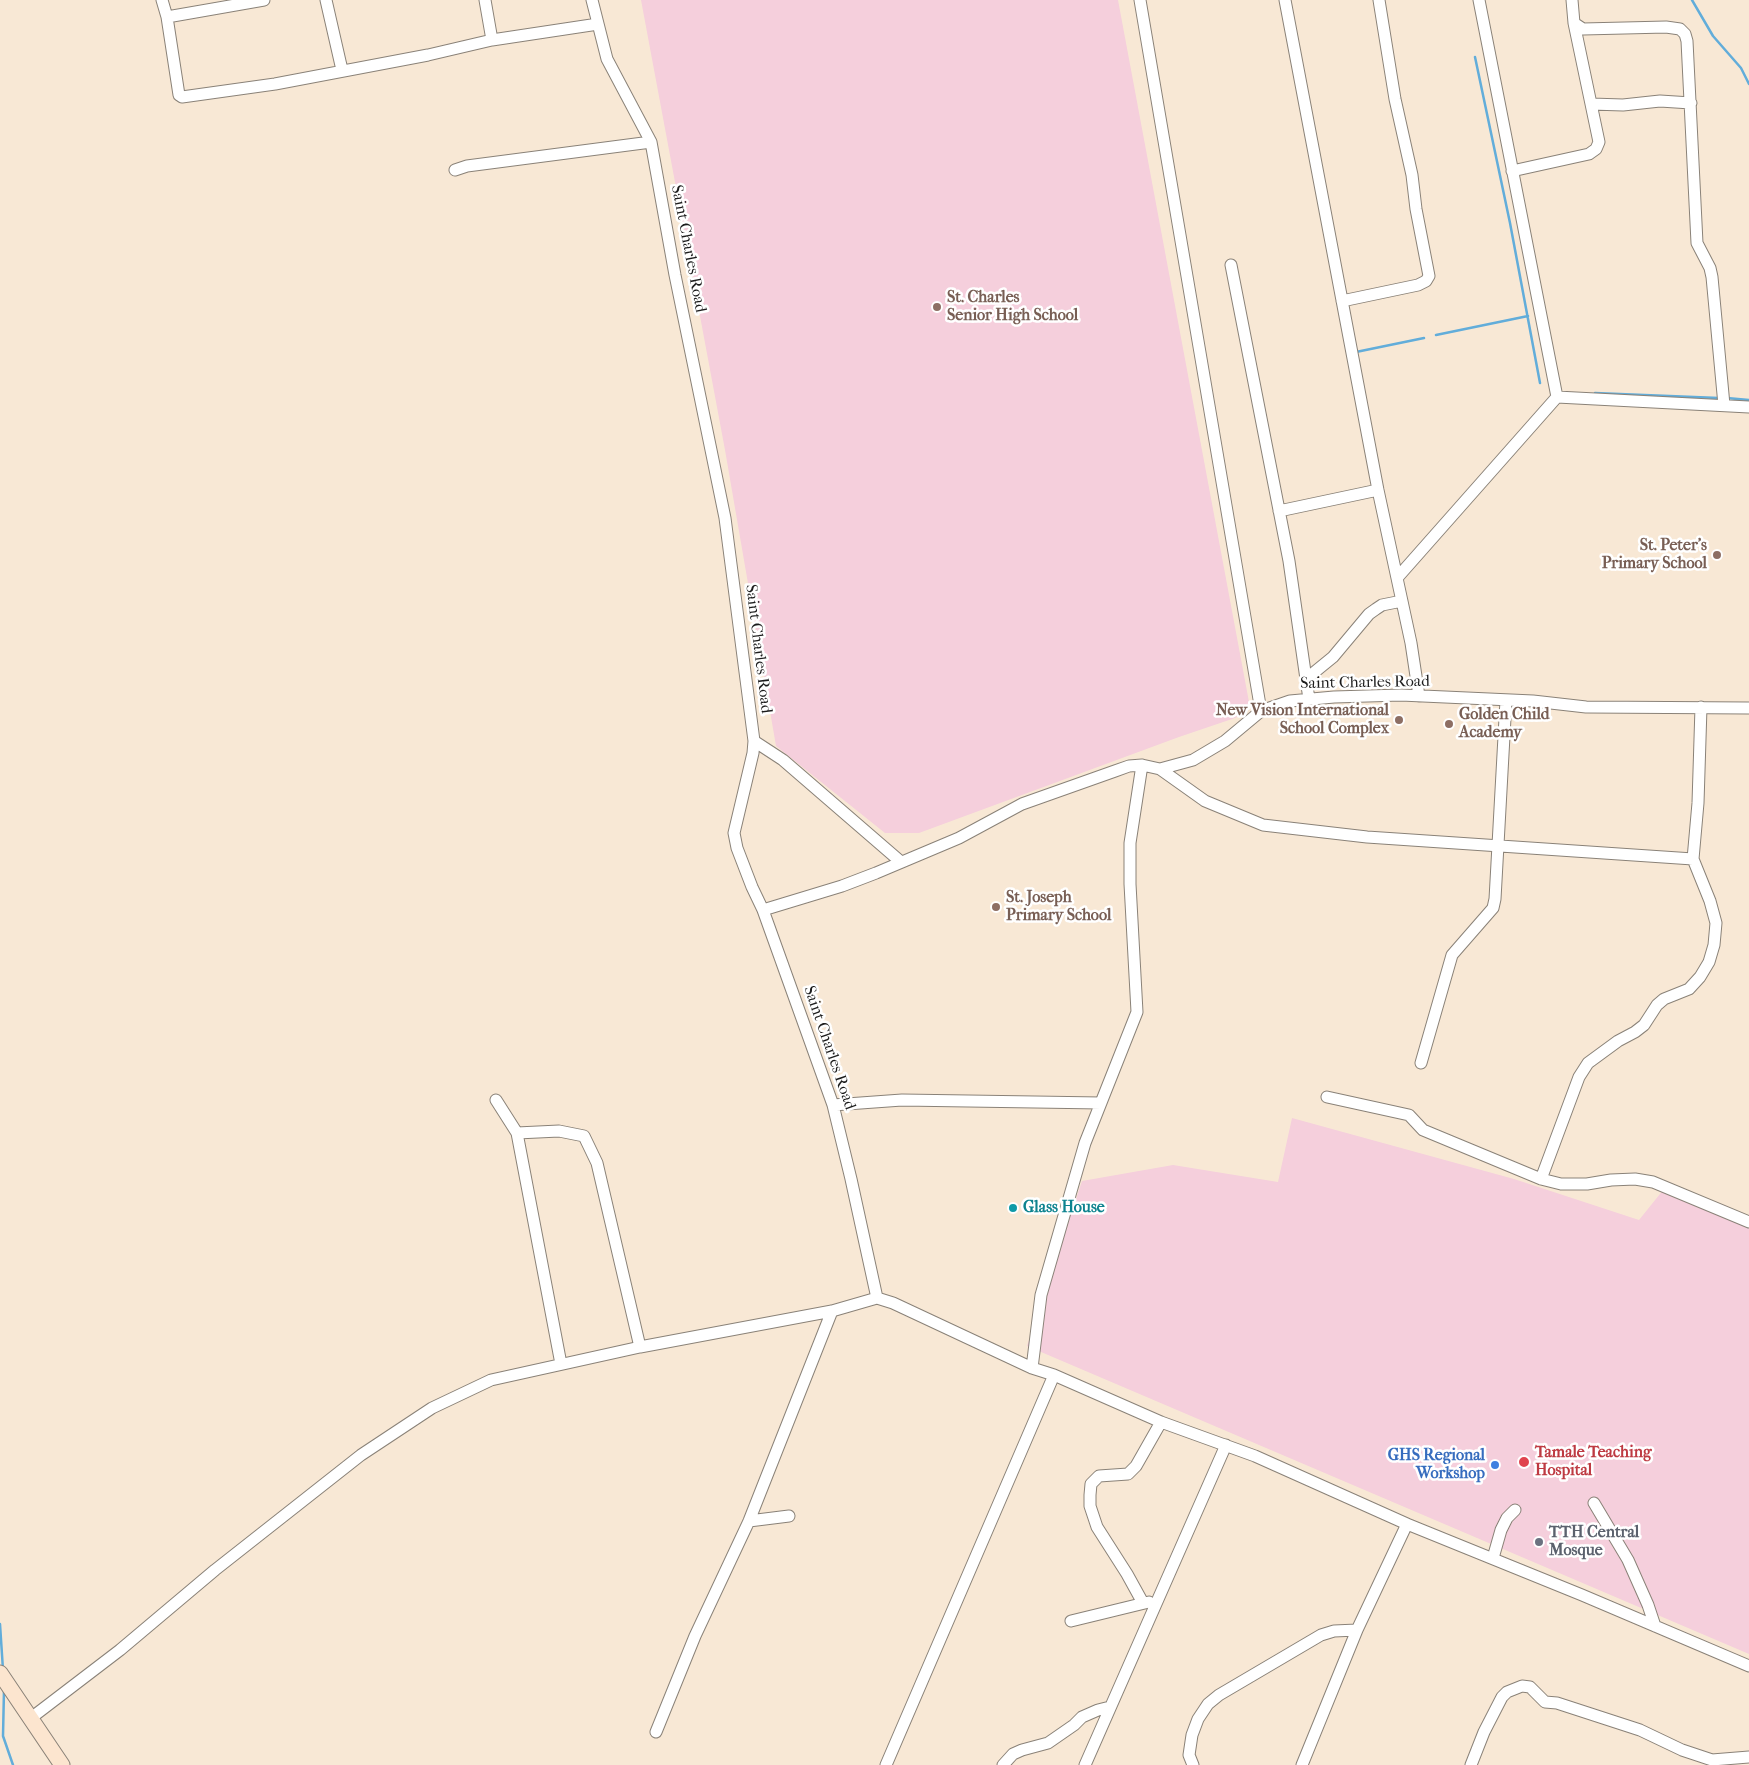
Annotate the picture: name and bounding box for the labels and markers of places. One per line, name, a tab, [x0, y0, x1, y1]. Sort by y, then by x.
place label: St. Charles Senior High School	[947, 288, 1078, 326]
marker: St. Charles Senior High School	[931, 301, 943, 313]
place label: St. Peter's Primary School	[1602, 536, 1707, 574]
marker: St. Peter's Primary School	[1711, 549, 1723, 561]
place label: New Vision International School Complex	[1216, 701, 1389, 739]
place label: Golden Child Academy	[1459, 705, 1549, 743]
marker: New Vision International School Complex	[1393, 714, 1405, 726]
marker: Golden Child Academy	[1443, 718, 1455, 730]
place label: St. Joseph Primary School	[1006, 888, 1111, 926]
marker: St. Joseph Primary School	[990, 901, 1002, 913]
place label: Glass House	[1023, 1198, 1105, 1218]
marker: Glass House	[1007, 1202, 1019, 1214]
place label: Tamale Teaching Hospital	[1535, 1443, 1651, 1481]
place label: GHS Regional Workshop	[1388, 1446, 1485, 1484]
marker: Tamale Teaching Hospital	[1517, 1455, 1531, 1469]
marker: GHS Regional Workshop	[1489, 1459, 1501, 1471]
place label: TTH Central Mosque	[1549, 1523, 1639, 1561]
marker: TTH Central Mosque	[1533, 1536, 1545, 1548]

